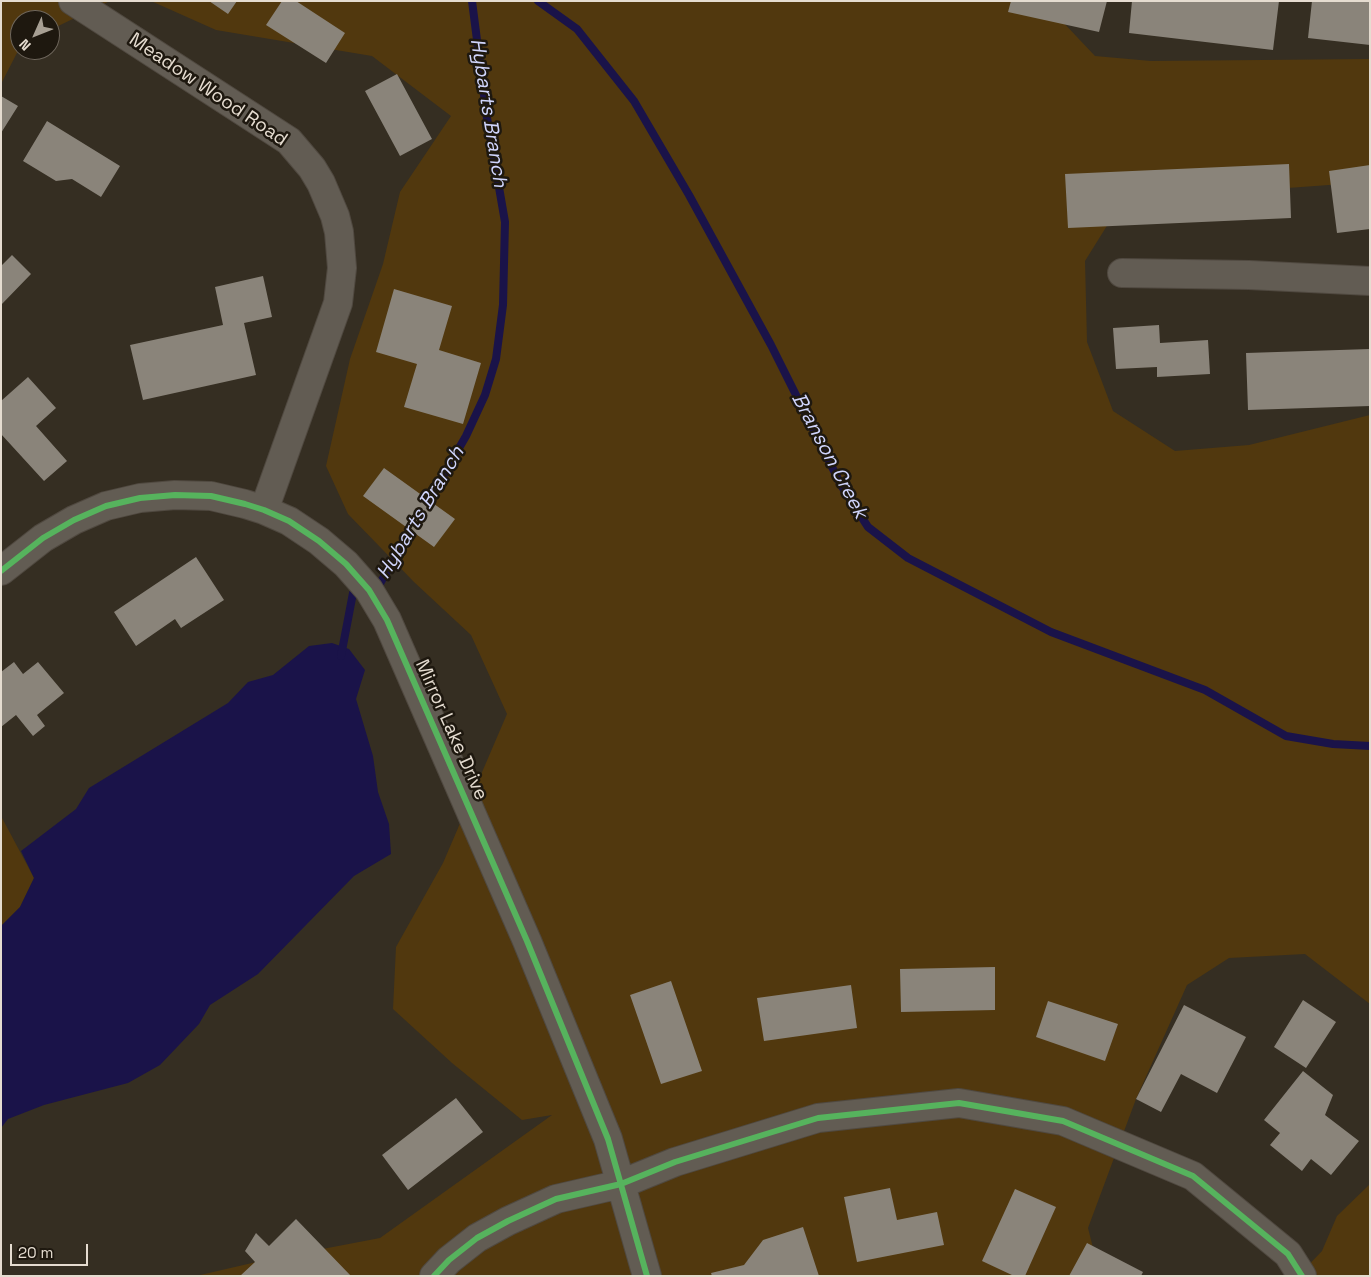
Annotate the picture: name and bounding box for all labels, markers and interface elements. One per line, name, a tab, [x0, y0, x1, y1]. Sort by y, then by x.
north arrow	[10, 10, 60, 60]
street label: Meadow Wood Road	[125, 29, 291, 151]
text: N	[15, 35, 35, 54]
water label: Hybarts Branch	[464, 37, 512, 189]
water label: Branson Creek	[786, 389, 872, 523]
water label: Hybarts Branch	[372, 442, 470, 584]
street label: Mirror Lake Drive	[410, 656, 492, 804]
scale bar	[12, 1234, 90, 1266]
text: 20 m	[18, 1243, 53, 1262]

